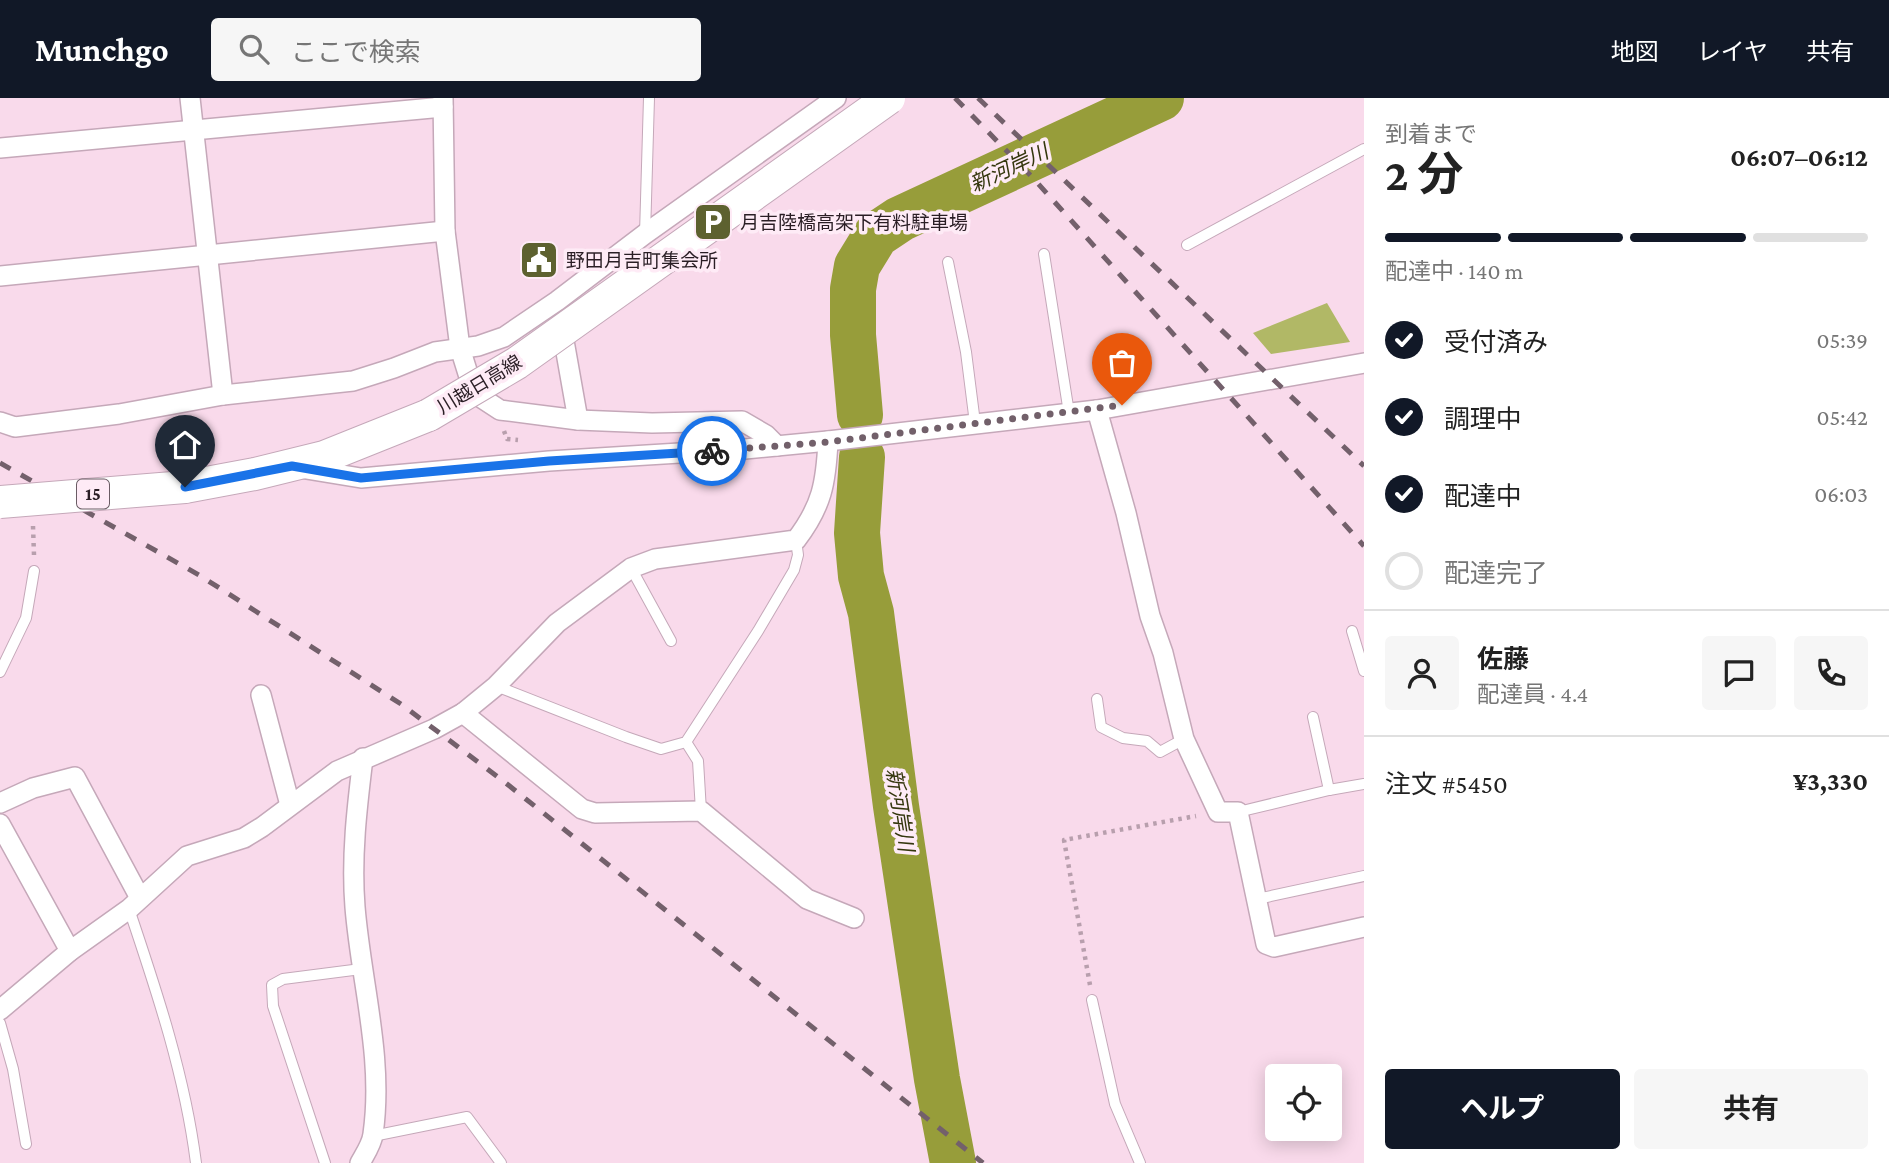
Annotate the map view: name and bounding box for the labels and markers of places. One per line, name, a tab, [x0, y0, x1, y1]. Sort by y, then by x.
parking icon: 月吉陸橋高架下有料駐車場	[692, 201, 734, 243]
place label: 月吉陸橋高架下有料駐車場	[740, 212, 968, 233]
public building icon: 野田月吉町集会所	[518, 239, 560, 281]
place label: 野田月吉町集会所	[566, 250, 718, 271]
pin	[1092, 333, 1152, 405]
pin	[155, 415, 215, 487]

